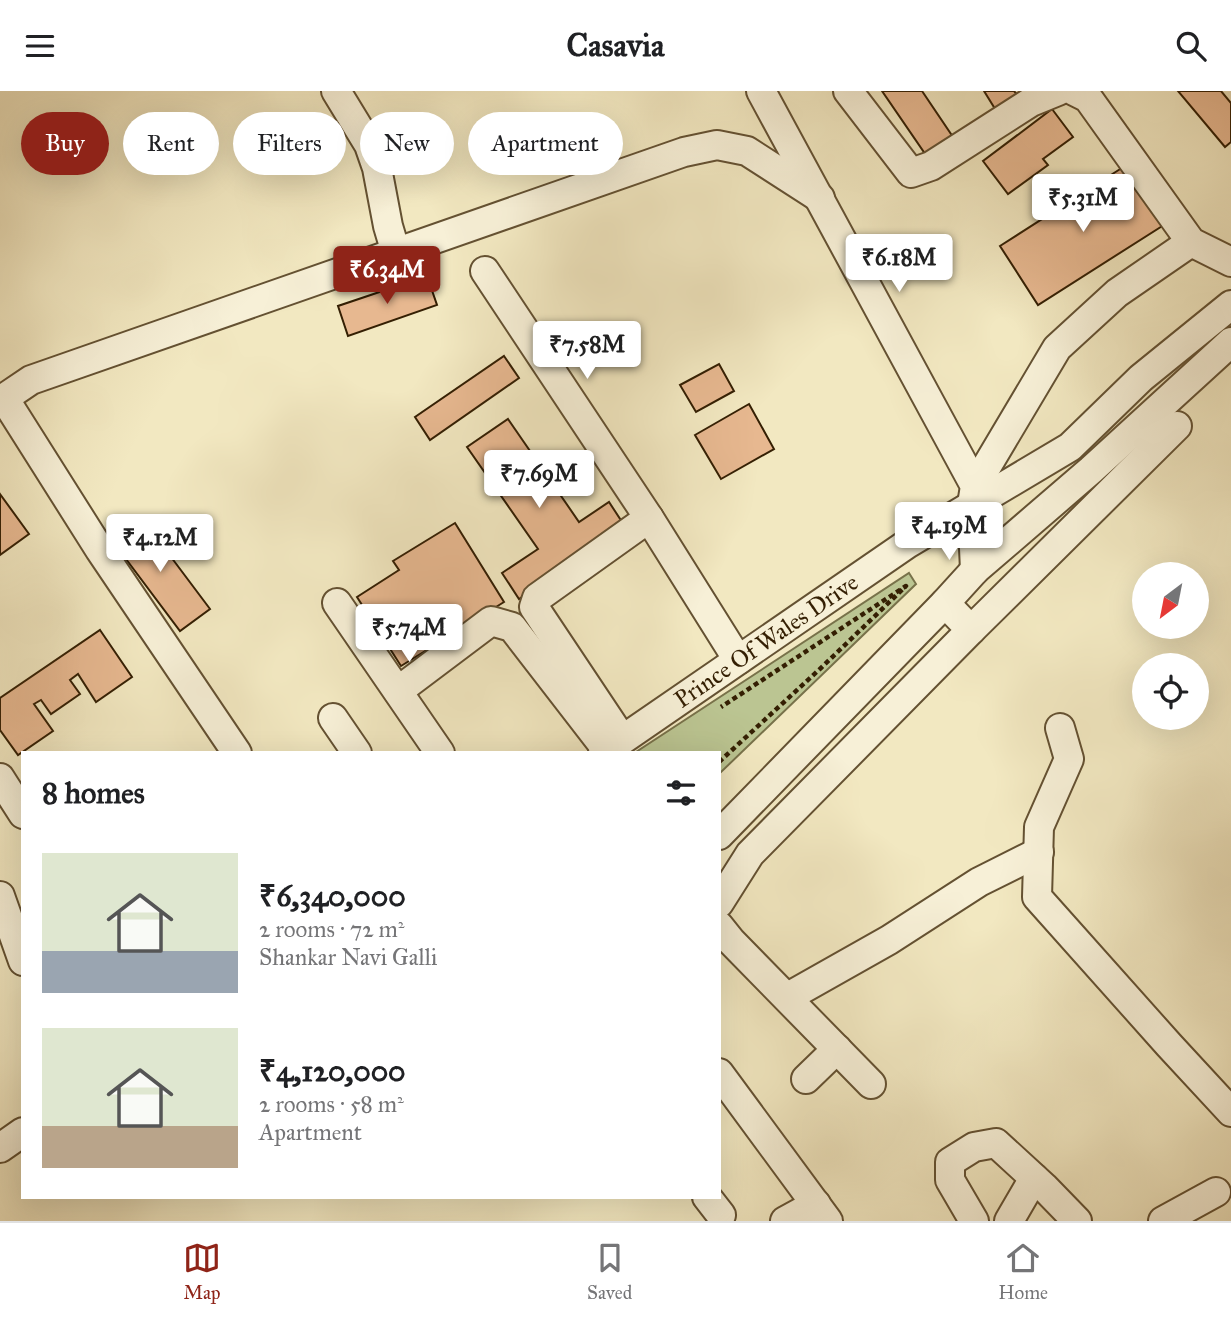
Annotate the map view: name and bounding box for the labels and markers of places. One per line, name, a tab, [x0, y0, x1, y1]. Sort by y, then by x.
pin: ₹5.31M	[1026, 174, 1140, 234]
pin: ₹6.18M	[842, 235, 956, 294]
pin: ₹6.34M	[330, 247, 444, 306]
pin: ₹7.58M	[530, 321, 644, 381]
pin: ₹7.69M	[482, 451, 596, 510]
pin: ₹4.19M	[892, 503, 1006, 562]
pin: ₹4.12M	[103, 515, 217, 574]
pin: ₹5.74M	[352, 605, 466, 664]

